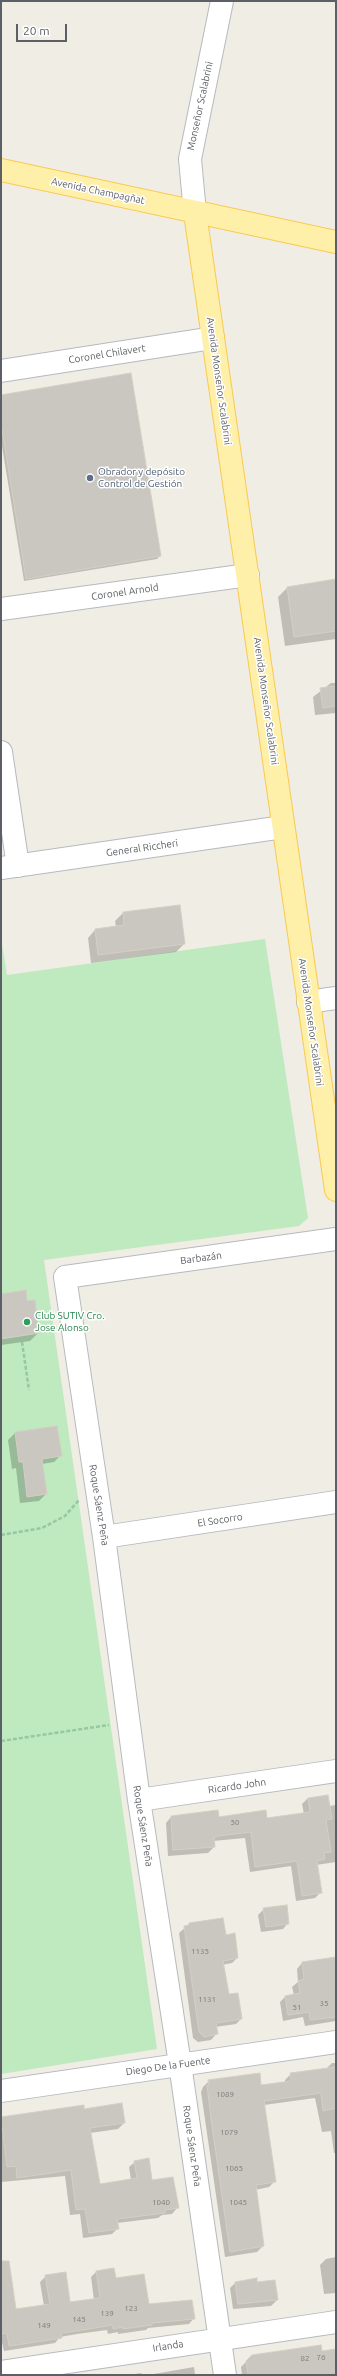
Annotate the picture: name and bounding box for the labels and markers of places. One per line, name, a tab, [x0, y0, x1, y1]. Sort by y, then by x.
place label: Obrador y depósito Control de Gestión	[98, 466, 185, 490]
marker: Obrador y depósito Control de Gestión	[85, 473, 95, 483]
place label: Club SUTIV Cro. Jose Alonso	[35, 1310, 105, 1334]
marker: Club SUTIV Cro. Jose Alonso	[22, 1317, 32, 1327]

